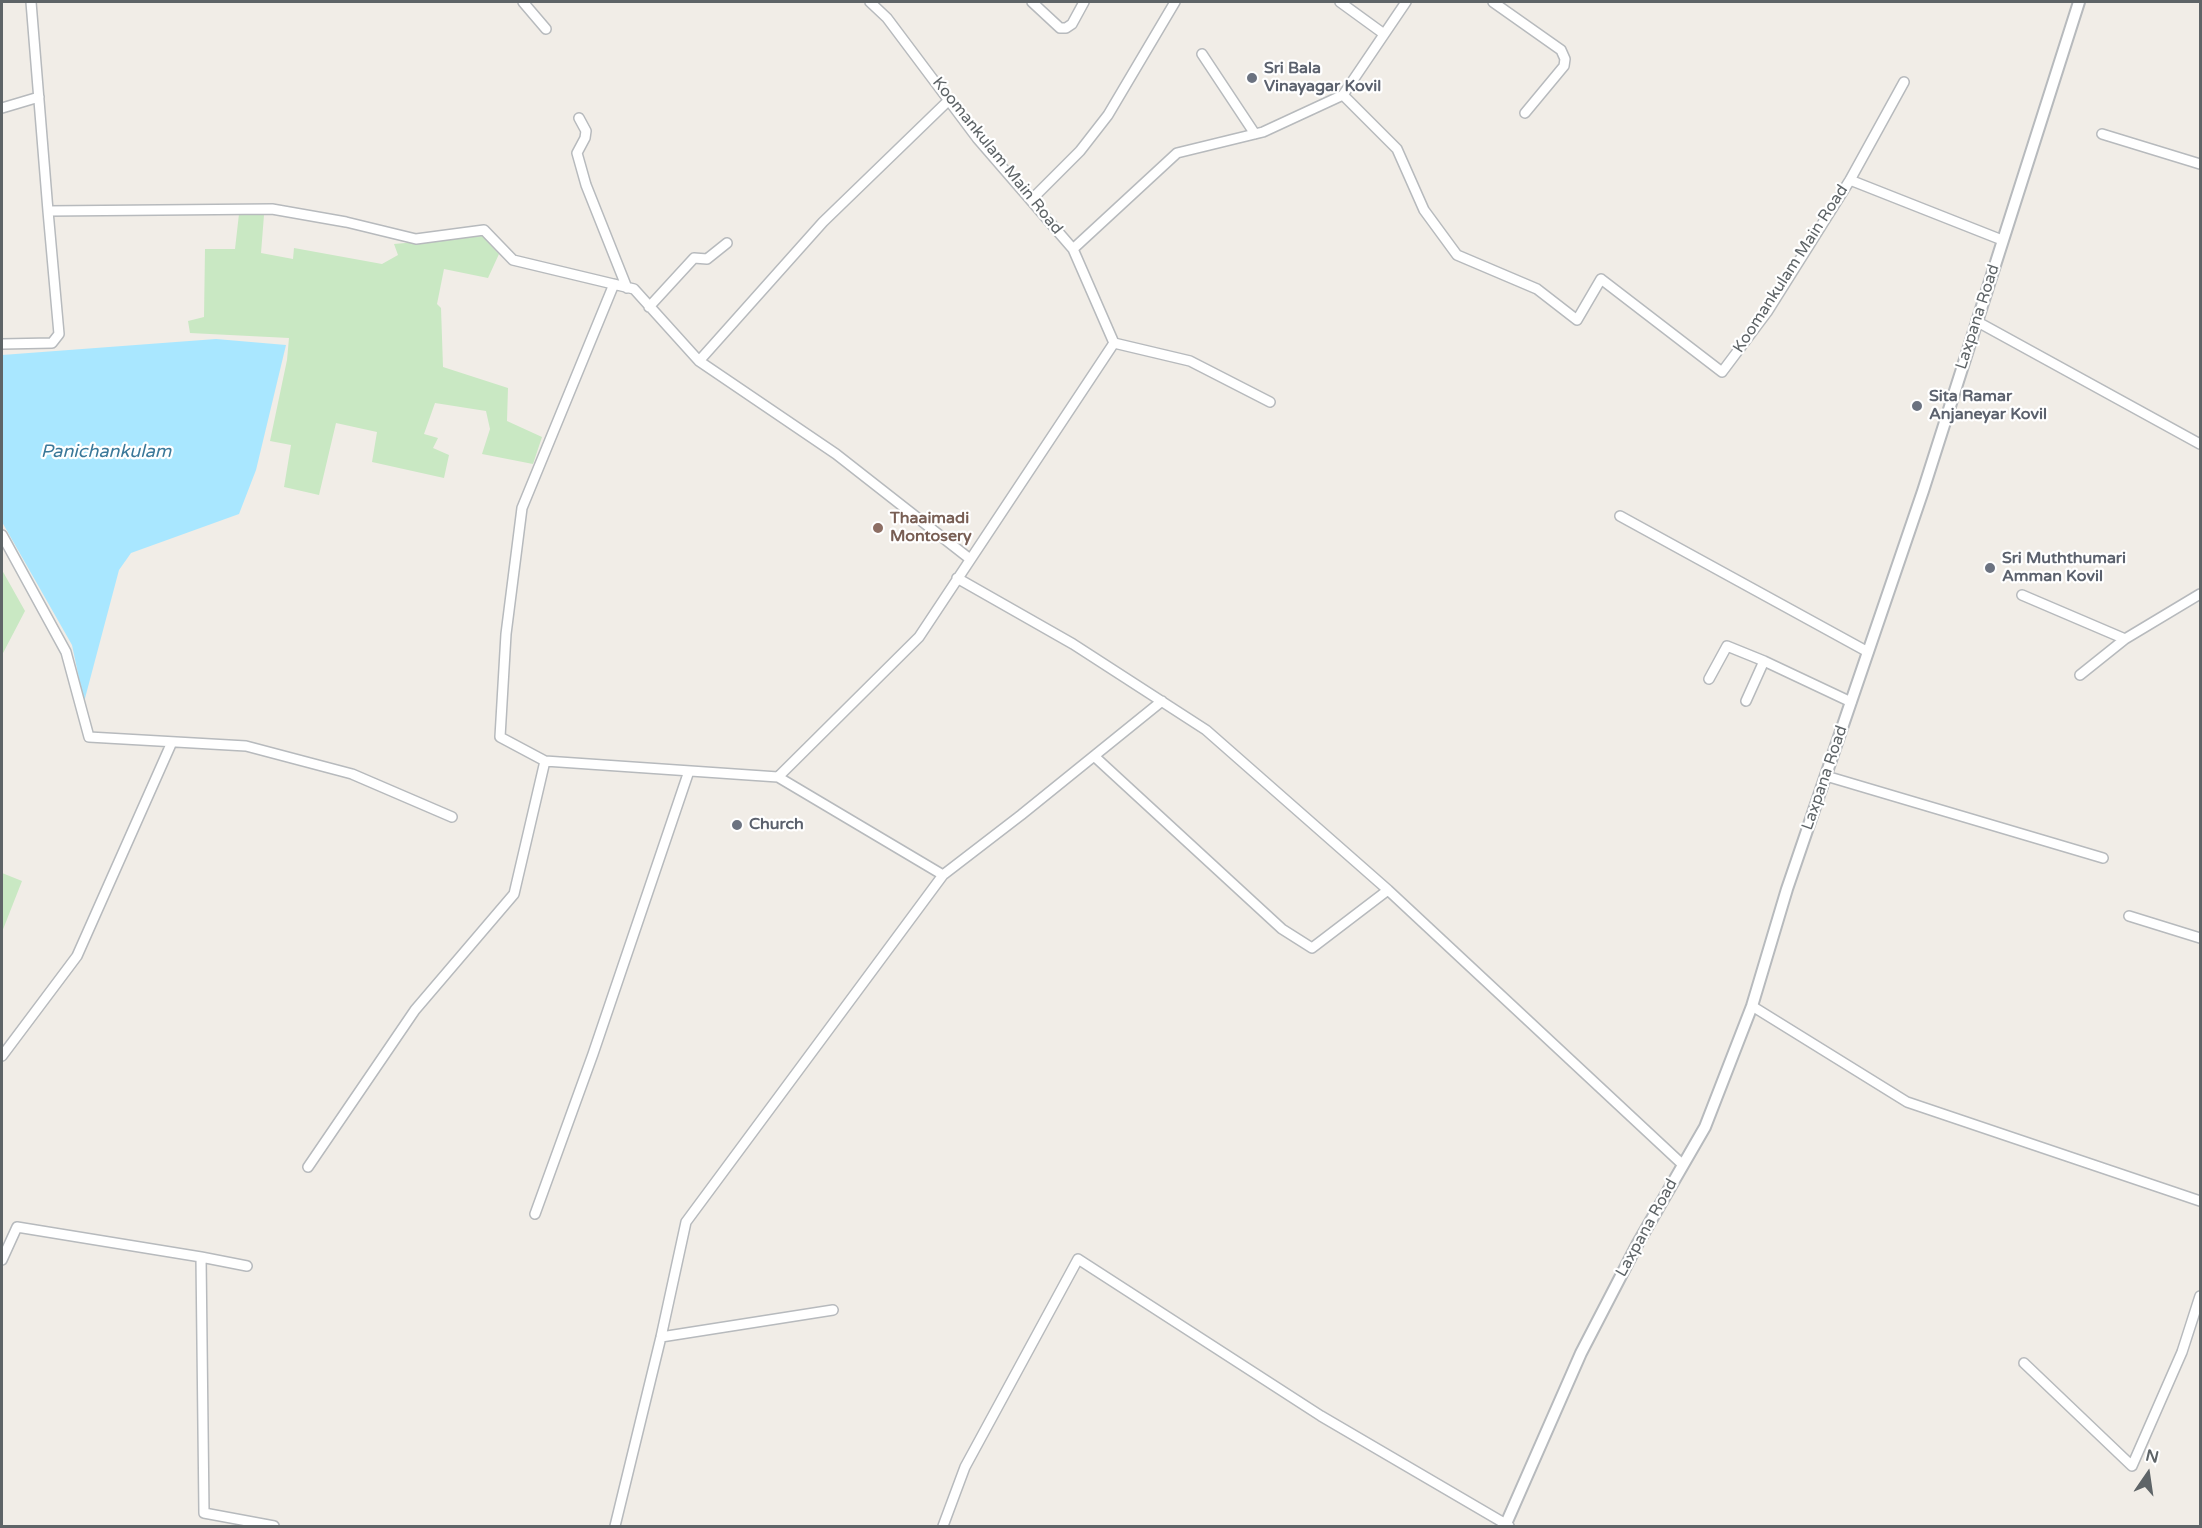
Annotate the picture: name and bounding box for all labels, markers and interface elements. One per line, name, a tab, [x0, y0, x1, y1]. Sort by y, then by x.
place label: Sri Bala Vinayagar Kovil	[1264, 59, 1381, 97]
marker: Sri Bala Vinayagar Kovil	[1245, 71, 1259, 85]
street label: Koomankulam Main Road	[928, 74, 1066, 238]
street label: Koomankulam Main Road	[1729, 181, 1853, 357]
street label: Laxpana Road	[1952, 262, 2004, 372]
place label: Sita Ramar Anjaneyar Kovil	[1929, 387, 2047, 425]
marker: Sita Ramar Anjaneyar Kovil	[1910, 399, 1924, 413]
water label: Panichankulam	[41, 441, 171, 463]
place label: Thaaimadi Montosery	[890, 509, 972, 547]
marker: Thaaimadi Montosery	[871, 521, 885, 535]
place label: Sri Muththumari Amman Kovil	[2002, 549, 2126, 587]
marker: Sri Muththumari Amman Kovil	[1983, 561, 1997, 575]
street label: Laxpana Road	[1798, 723, 1852, 833]
place label: Church	[749, 815, 804, 835]
marker: Church	[730, 818, 744, 832]
street label: Laxpana Road	[1612, 1176, 1682, 1280]
north arrow	[2118, 1444, 2178, 1504]
text: N	[2144, 1445, 2161, 1468]

